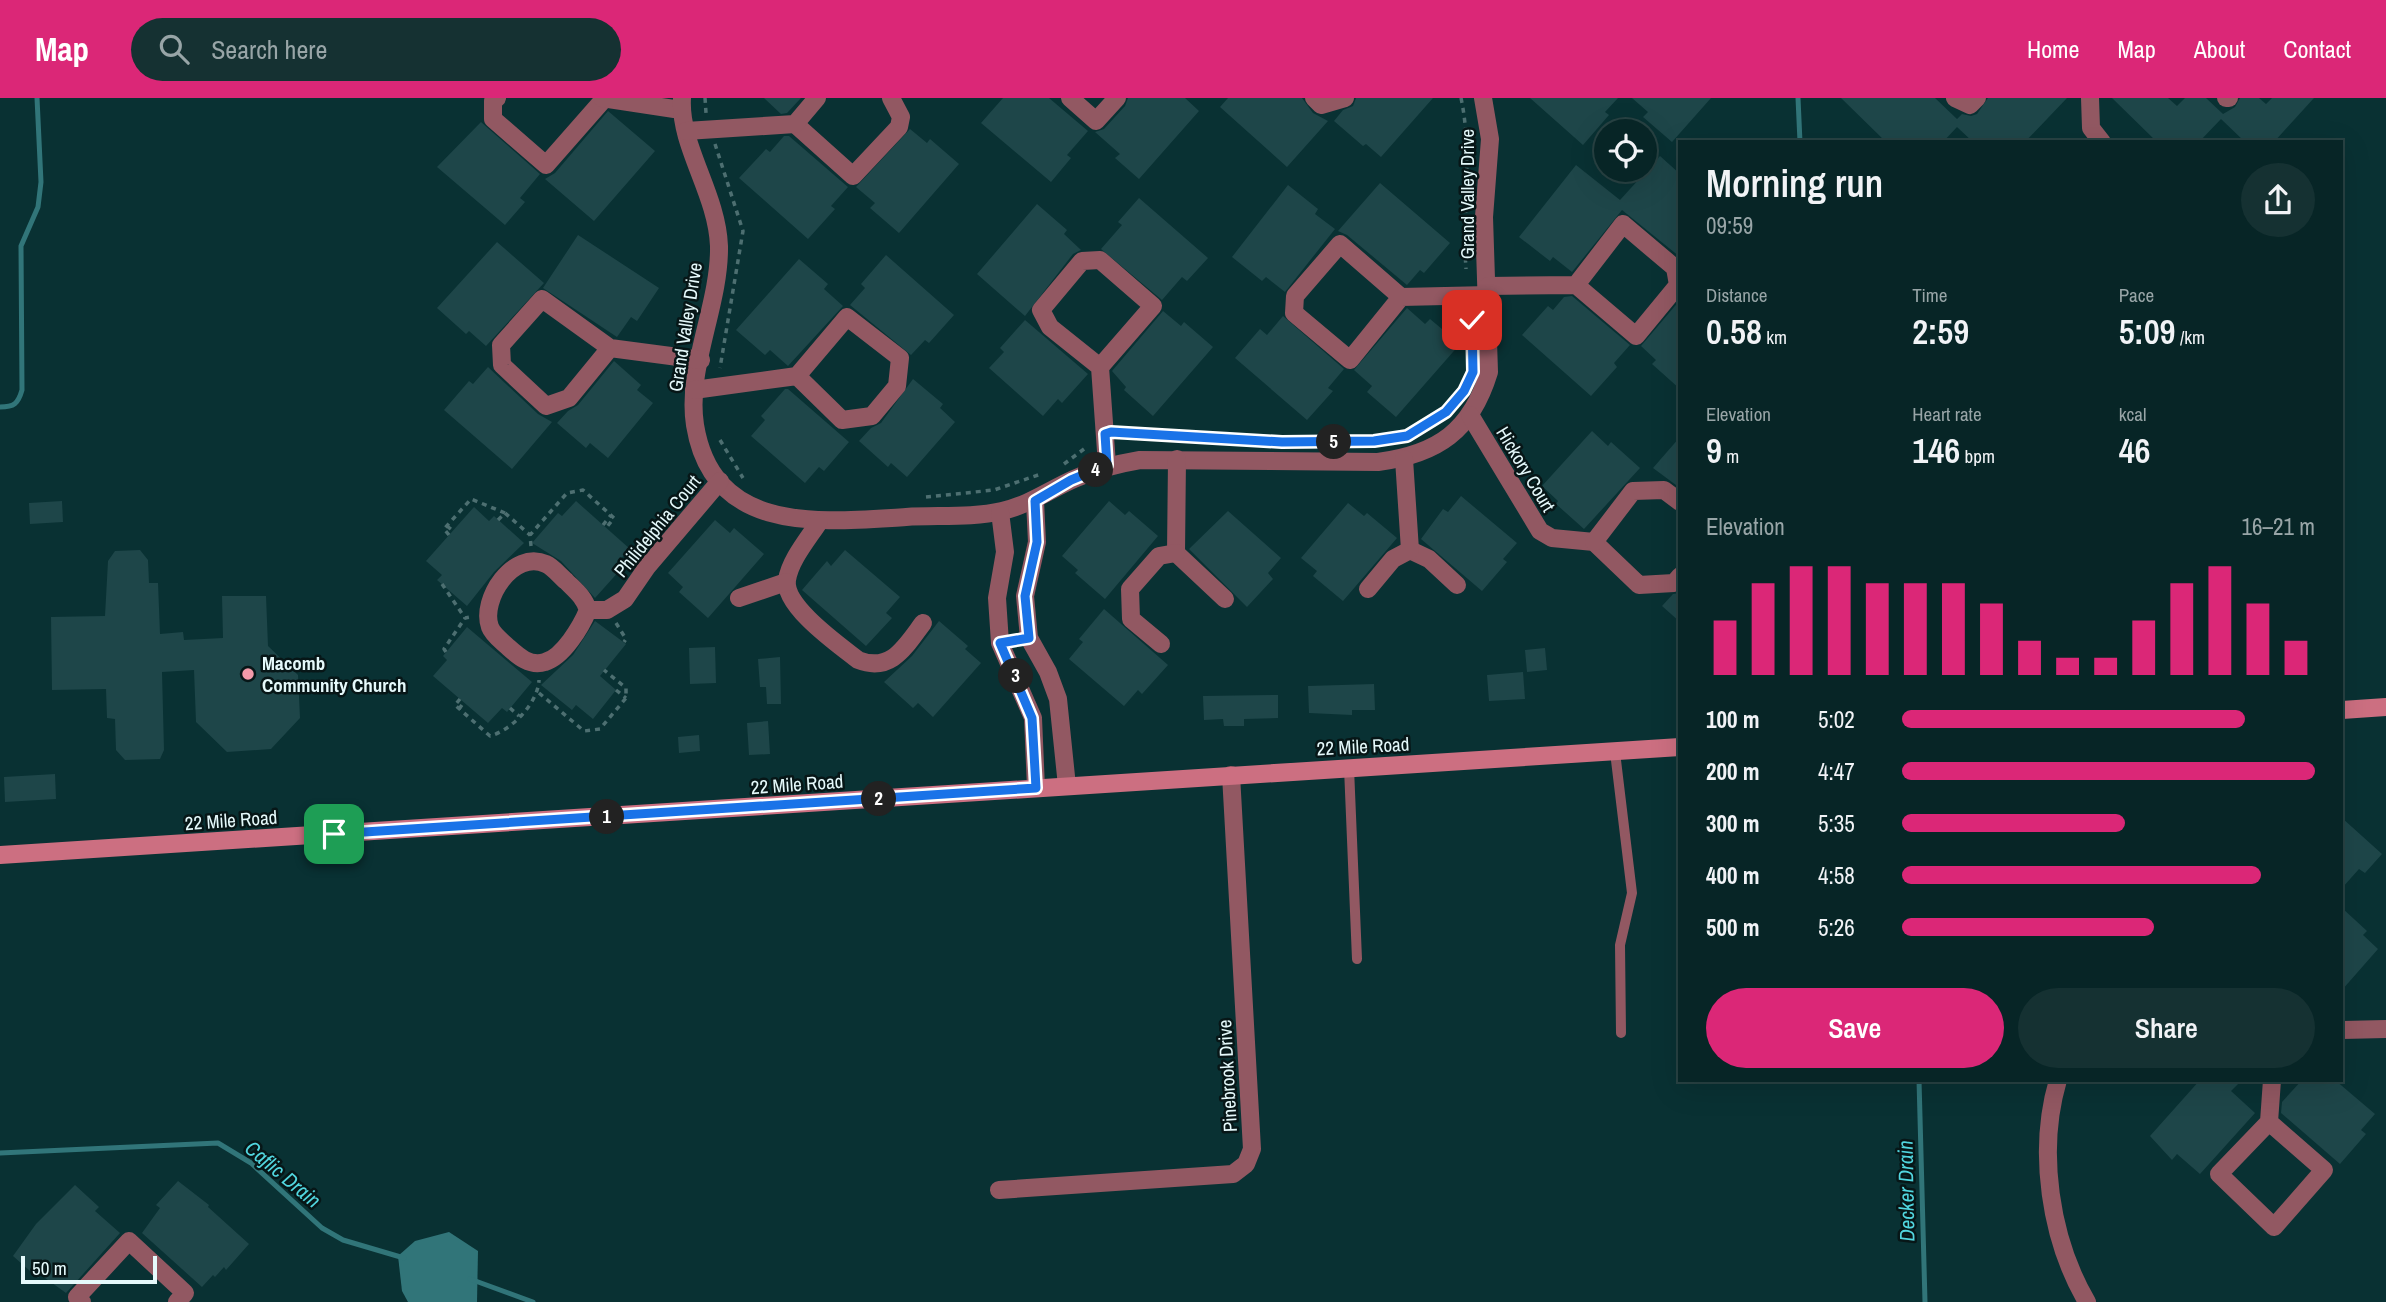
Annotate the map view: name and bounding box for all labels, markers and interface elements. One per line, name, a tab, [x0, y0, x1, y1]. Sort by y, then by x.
search box	[131, 18, 621, 81]
text: Map	[35, 27, 89, 71]
icon: search	[155, 30, 193, 68]
text: Search here	[211, 32, 327, 67]
text: Home	[2027, 33, 2079, 65]
text: Map	[2117, 33, 2156, 65]
text: About	[2194, 33, 2245, 65]
text: Contact	[2283, 33, 2351, 65]
map controls	[1594, 119, 1657, 182]
button: locate	[1594, 119, 1657, 182]
street label: Grand Valley Drive	[1454, 129, 1480, 259]
text: Morning run	[1706, 158, 1883, 209]
button: share	[2241, 163, 2315, 237]
text: 09:59	[1706, 210, 1753, 241]
street label: Grand Valley Drive	[662, 261, 708, 393]
text: Distance	[1706, 282, 1767, 308]
text: Time	[1912, 282, 1947, 308]
text: Pace	[2119, 282, 2154, 308]
pin	[1442, 290, 1502, 350]
icon: check	[1453, 301, 1491, 339]
text: 0.58	[1706, 308, 1762, 355]
text: 2:59	[1912, 308, 1969, 355]
text: 5:09	[2119, 308, 2176, 355]
text: km	[1762, 324, 1787, 350]
text: /km	[2176, 324, 2205, 350]
text: Elevation	[1706, 401, 1771, 427]
text: Heart rate	[1912, 401, 1982, 427]
text: kcal	[2119, 401, 2146, 427]
street label: Hickory Court	[1490, 421, 1562, 517]
pin: 5	[1316, 424, 1352, 460]
text: 9	[1706, 427, 1722, 474]
text: 146	[1912, 427, 1960, 474]
text: 46	[2119, 427, 2151, 474]
text: 5	[1329, 428, 1338, 454]
text: m	[1722, 443, 1739, 469]
text: bpm	[1960, 443, 1995, 469]
pin: 4	[1078, 452, 1114, 488]
text: 4	[1091, 456, 1100, 482]
street label: Philidelphia Court	[608, 469, 707, 583]
text: Elevation	[1706, 511, 1785, 542]
text: 16–21 m	[2242, 511, 2315, 542]
place label: Macomb Community Church	[262, 650, 407, 698]
pin: 3	[998, 658, 1034, 694]
text: 3	[1011, 662, 1020, 688]
marker: Macomb Community Church	[240, 666, 256, 682]
text: 100 m	[1706, 704, 1759, 735]
text: 5:02	[1818, 704, 1855, 735]
street label: 22 Mile Road	[1316, 731, 1410, 761]
text: 200 m	[1706, 756, 1759, 787]
text: 4:47	[1818, 756, 1855, 787]
street label: 22 Mile Road	[750, 768, 844, 800]
pin: 2	[862, 782, 896, 816]
text: 2	[874, 785, 883, 811]
pin: 1	[590, 800, 624, 834]
text: 1	[602, 803, 611, 829]
street label: 22 Mile Road	[184, 804, 278, 836]
pin	[304, 804, 364, 864]
text: 300 m	[1706, 808, 1759, 839]
text: 5:35	[1818, 808, 1855, 839]
icon: arrive	[315, 815, 353, 853]
text: 400 m	[1706, 860, 1759, 891]
text: 4:58	[1818, 860, 1855, 891]
text: 500 m	[1706, 912, 1759, 943]
text: 5:26	[1818, 912, 1855, 943]
button: Save	[1706, 988, 2004, 1068]
button: Share	[2018, 988, 2315, 1068]
street label: Pinebrook Drive	[1211, 1019, 1243, 1133]
water label: Caflic Drain	[239, 1134, 327, 1214]
water label: Decker Drain	[1891, 1140, 1921, 1242]
scale bar	[21, 1253, 158, 1285]
text: 50 m	[32, 1255, 67, 1281]

